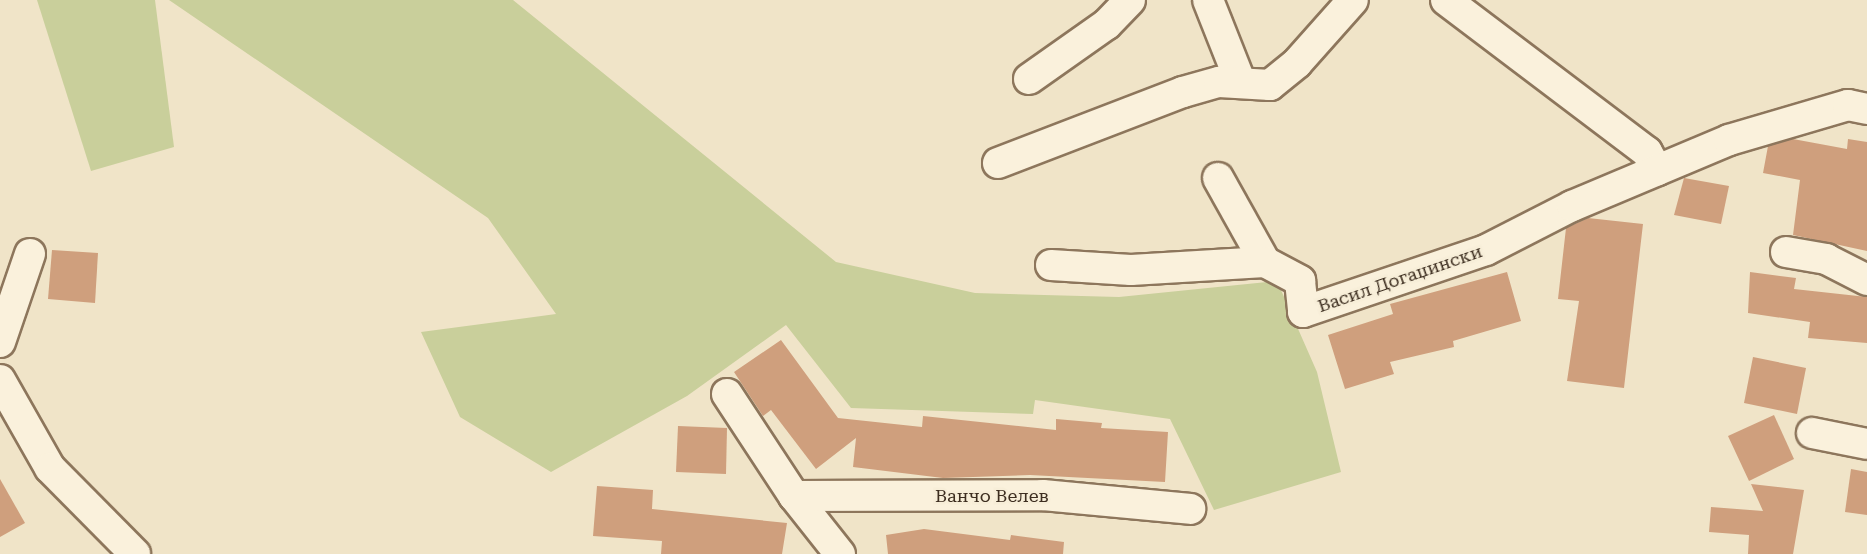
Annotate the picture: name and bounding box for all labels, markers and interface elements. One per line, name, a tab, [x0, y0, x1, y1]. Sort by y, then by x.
street label: Васил Догаџински	[1315, 241, 1485, 317]
street label: Ванчо Велев	[935, 485, 1049, 507]

